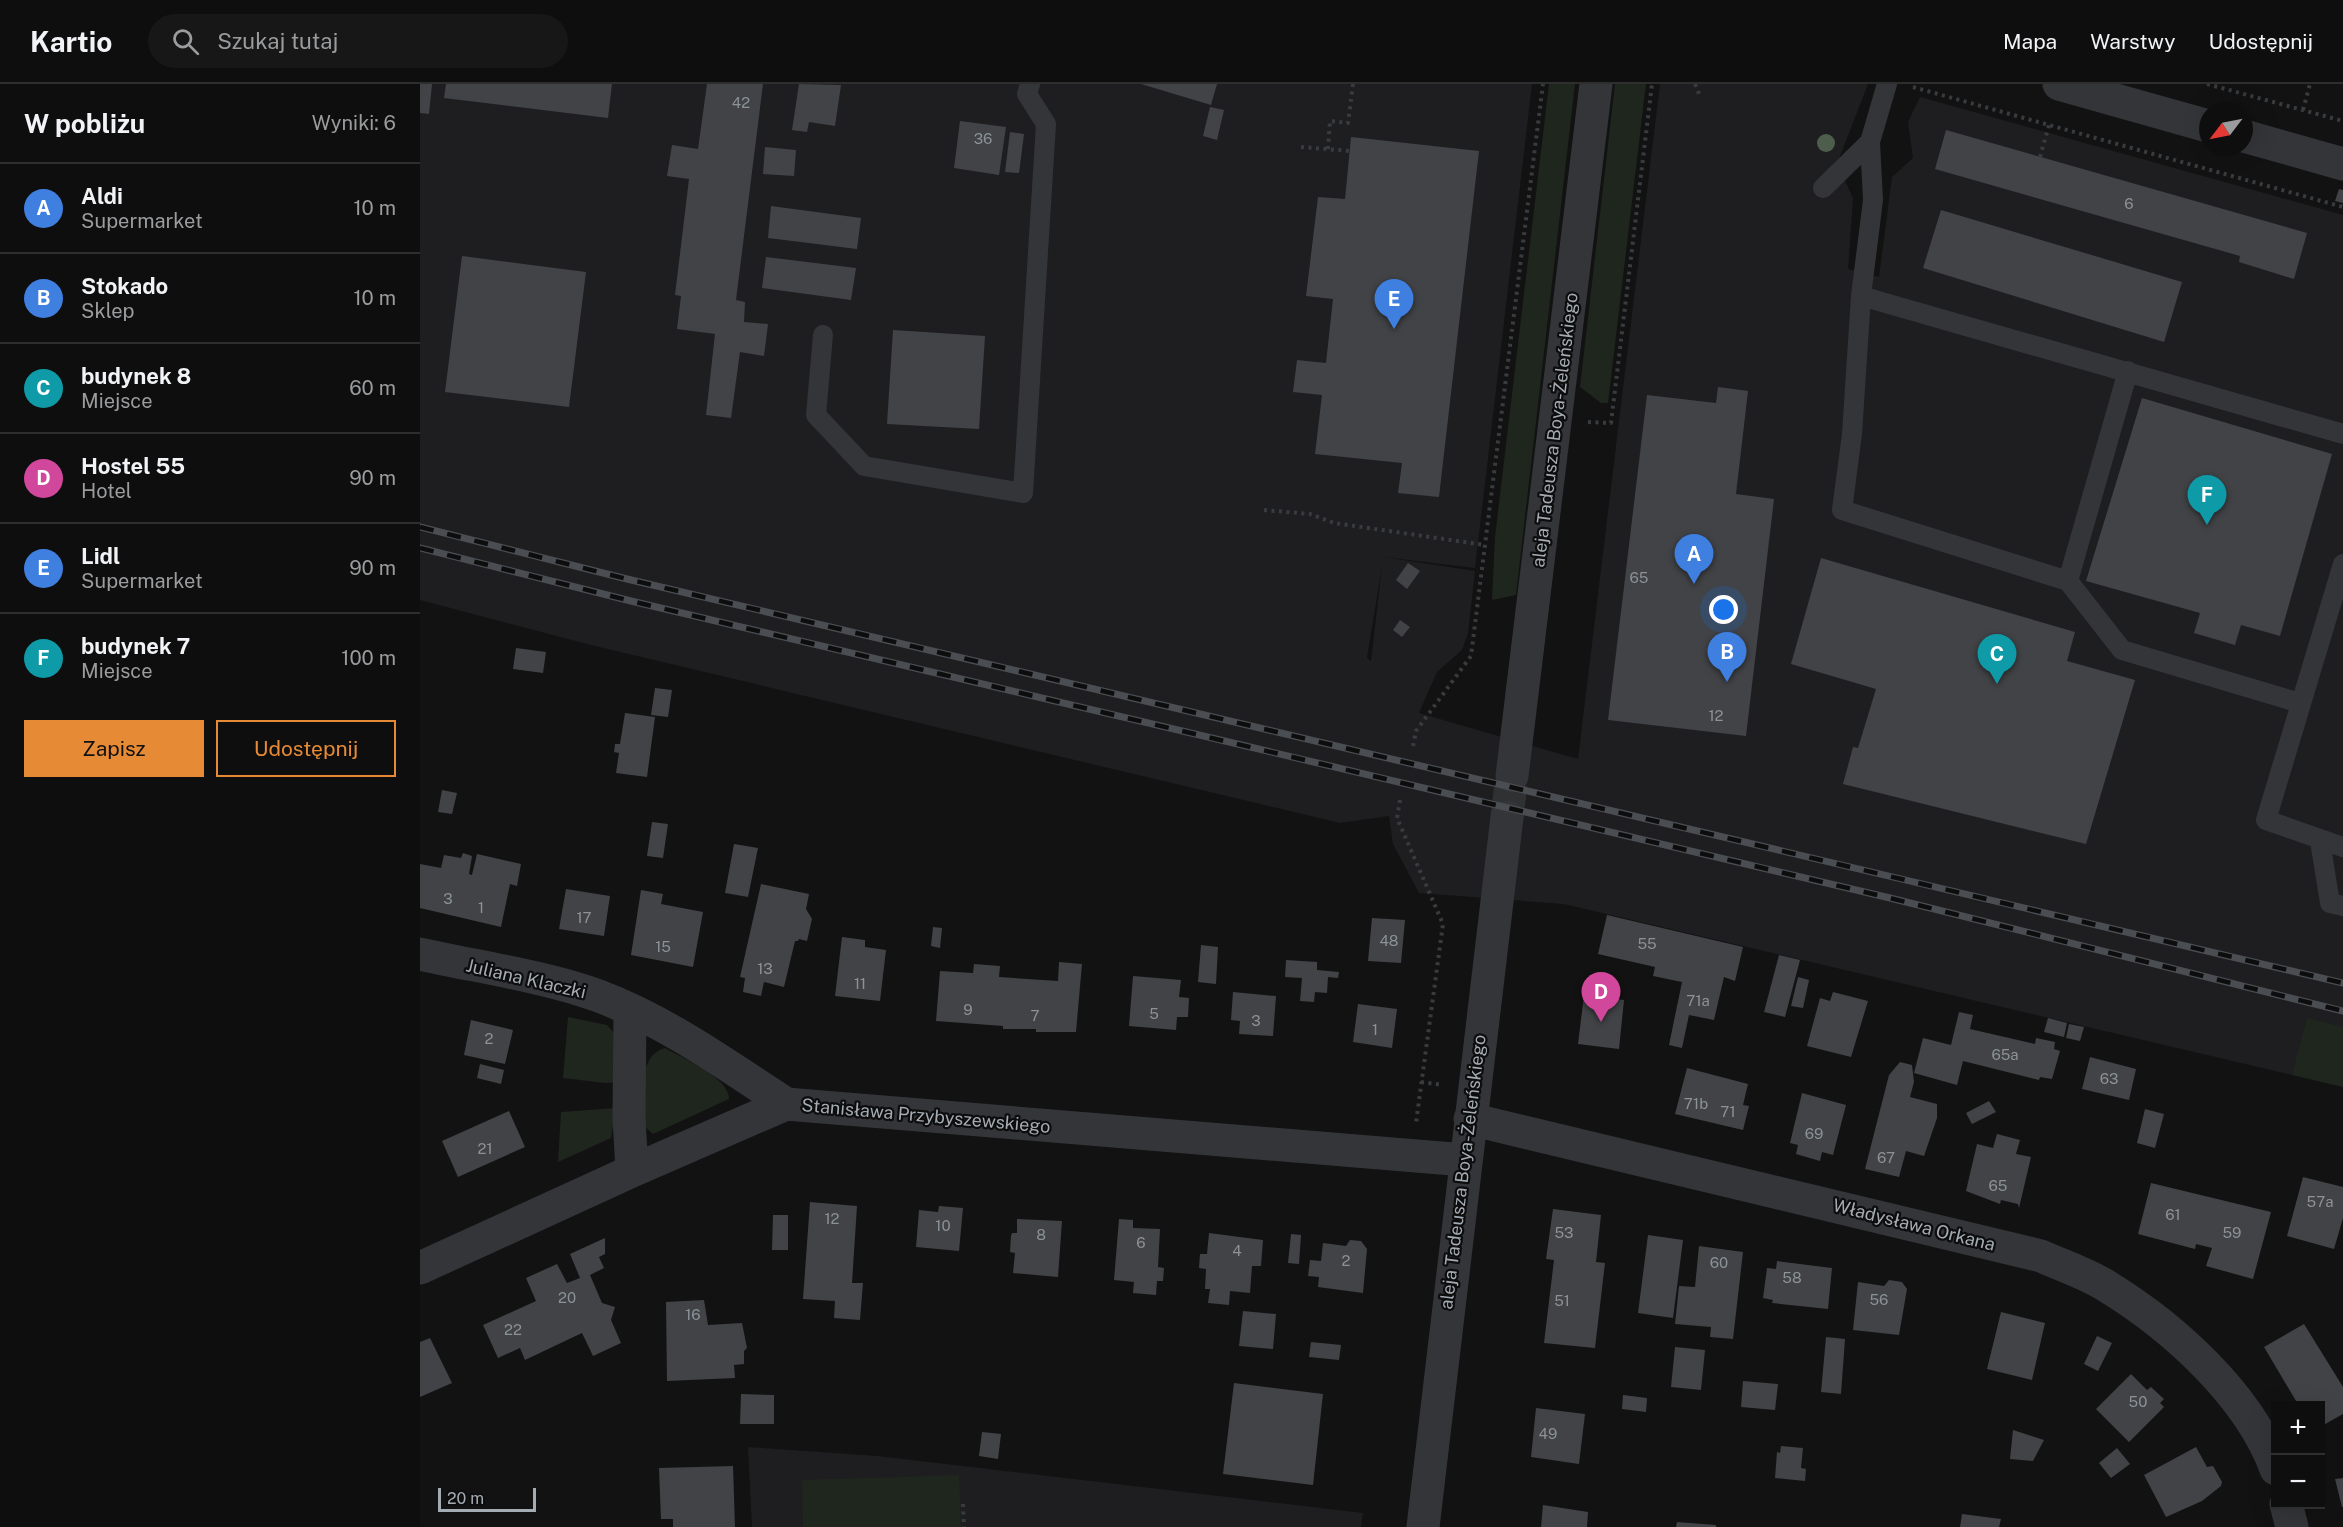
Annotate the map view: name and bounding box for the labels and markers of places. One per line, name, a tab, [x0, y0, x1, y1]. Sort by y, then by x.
pin: E	[1374, 280, 1414, 329]
pin: F	[2188, 476, 2226, 525]
pin: A	[1674, 534, 1714, 584]
pin: B	[1708, 632, 1746, 682]
pin: C	[1978, 634, 2016, 684]
pin: D	[1582, 972, 1620, 1022]

